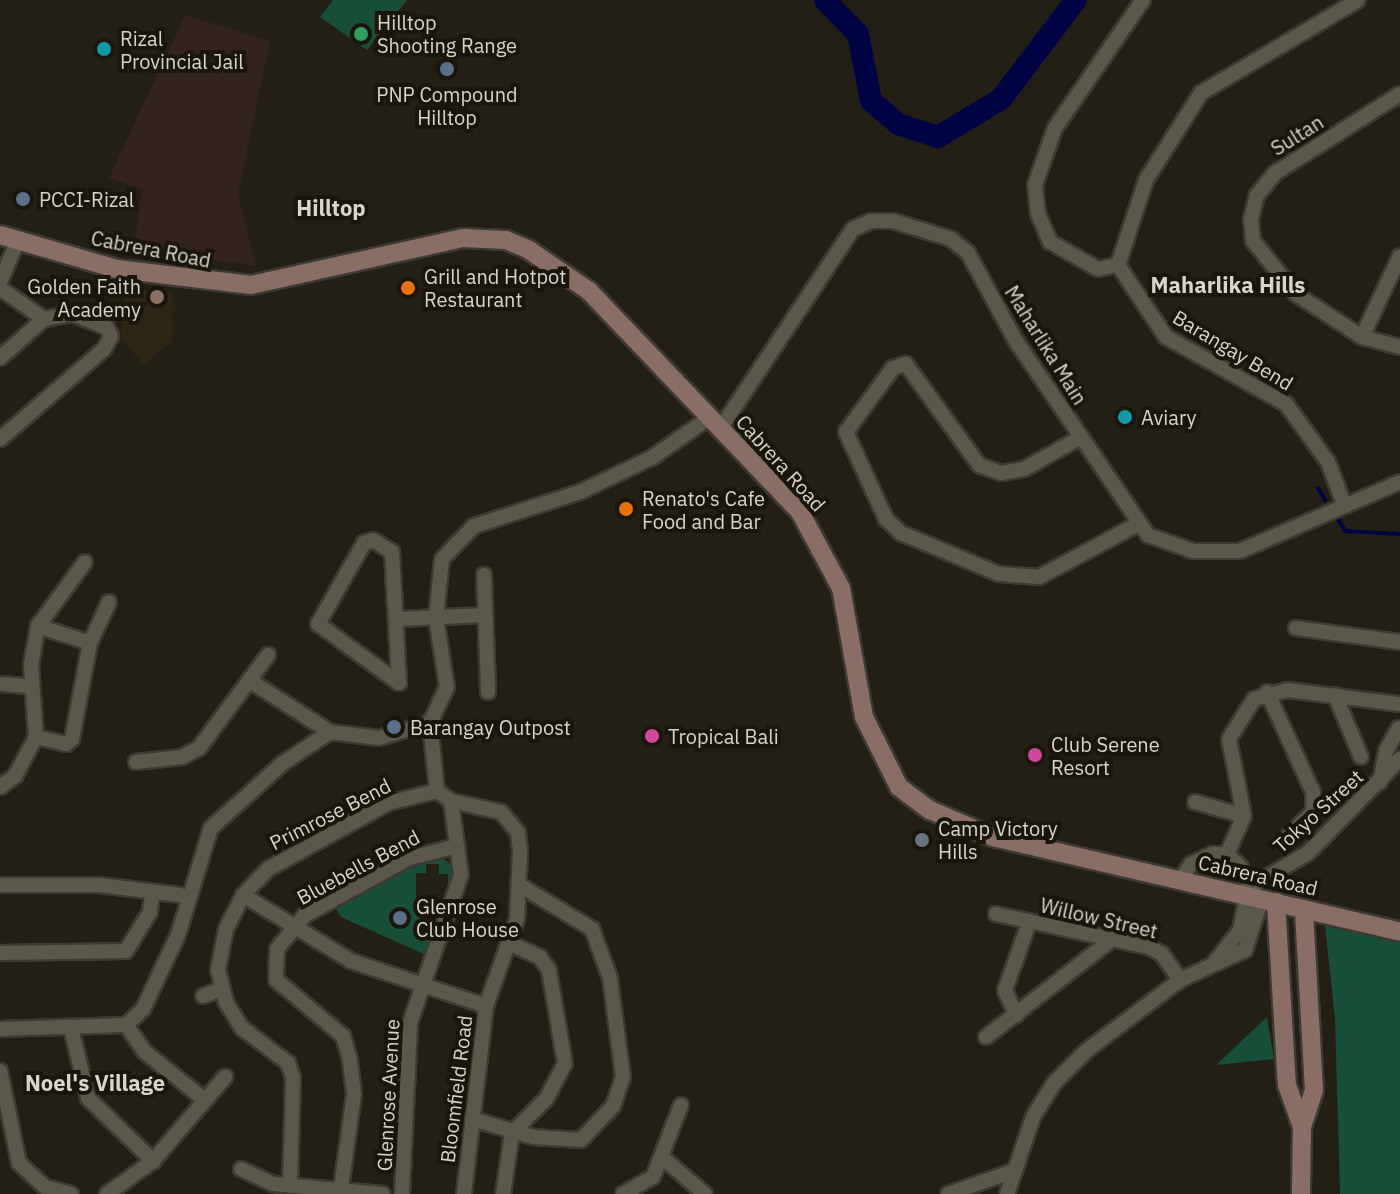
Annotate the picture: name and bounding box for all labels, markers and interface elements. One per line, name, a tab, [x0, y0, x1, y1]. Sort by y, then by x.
place label: Hilltop Shooting Range	[377, 10, 517, 57]
marker: Hilltop Shooting Range	[352, 25, 370, 43]
place label: Rizal Provincial Jail	[120, 26, 244, 73]
marker: Rizal Provincial Jail	[95, 40, 113, 58]
marker: PNP Compound Hilltop	[438, 60, 456, 78]
place label: PNP Compound Hilltop	[376, 82, 518, 129]
street label: Sultan	[1266, 110, 1328, 160]
place label: PCCI-Rizal	[39, 187, 134, 211]
marker: PCCI-Rizal	[14, 190, 32, 208]
district label: Hilltop	[296, 195, 366, 221]
street label: Cabrera Road	[89, 226, 213, 272]
place label: Grill and Hotpot Restaurant	[424, 264, 566, 311]
district label: Maharlika Hills	[1151, 272, 1305, 298]
place label: Golden Faith Academy	[27, 274, 141, 321]
marker: Grill and Hotpot Restaurant	[399, 279, 417, 297]
street label: Maharlika Main	[1000, 281, 1092, 409]
marker: Golden Faith Academy	[148, 288, 166, 306]
street label: Barangay Bend	[1169, 305, 1297, 395]
place label: Aviary	[1141, 405, 1196, 429]
marker: Aviary	[1116, 408, 1134, 426]
street label: Cabrera Road	[731, 410, 831, 516]
place label: Renato's Cafe Food and Bar	[642, 486, 765, 533]
marker: Renato's Cafe Food and Bar	[617, 500, 635, 518]
place label: Barangay Outpost	[410, 715, 571, 739]
marker: Barangay Outpost	[385, 718, 403, 736]
place label: Tropical Bali	[668, 724, 779, 748]
marker: Tropical Bali	[643, 727, 661, 745]
place label: Club Serene Resort	[1051, 732, 1160, 779]
marker: Club Serene Resort	[1026, 746, 1044, 764]
street label: Tokyo Street	[1268, 764, 1368, 858]
street label: Primrose Bend	[265, 773, 395, 855]
place label: Camp Victory Hills	[938, 816, 1058, 863]
street label: Bluebells Bend	[292, 825, 424, 909]
marker: Camp Victory Hills	[913, 831, 931, 849]
street label: Cabrera Road	[1196, 850, 1320, 900]
street label: Willow Street	[1038, 893, 1160, 943]
place label: Glenrose Club House	[416, 894, 519, 941]
marker: Glenrose Club House	[391, 909, 409, 927]
street label: Bloomfield Road	[435, 1014, 477, 1164]
street label: Glenrose Avenue	[372, 1018, 404, 1172]
district label: Noel's Village	[25, 1070, 165, 1096]

